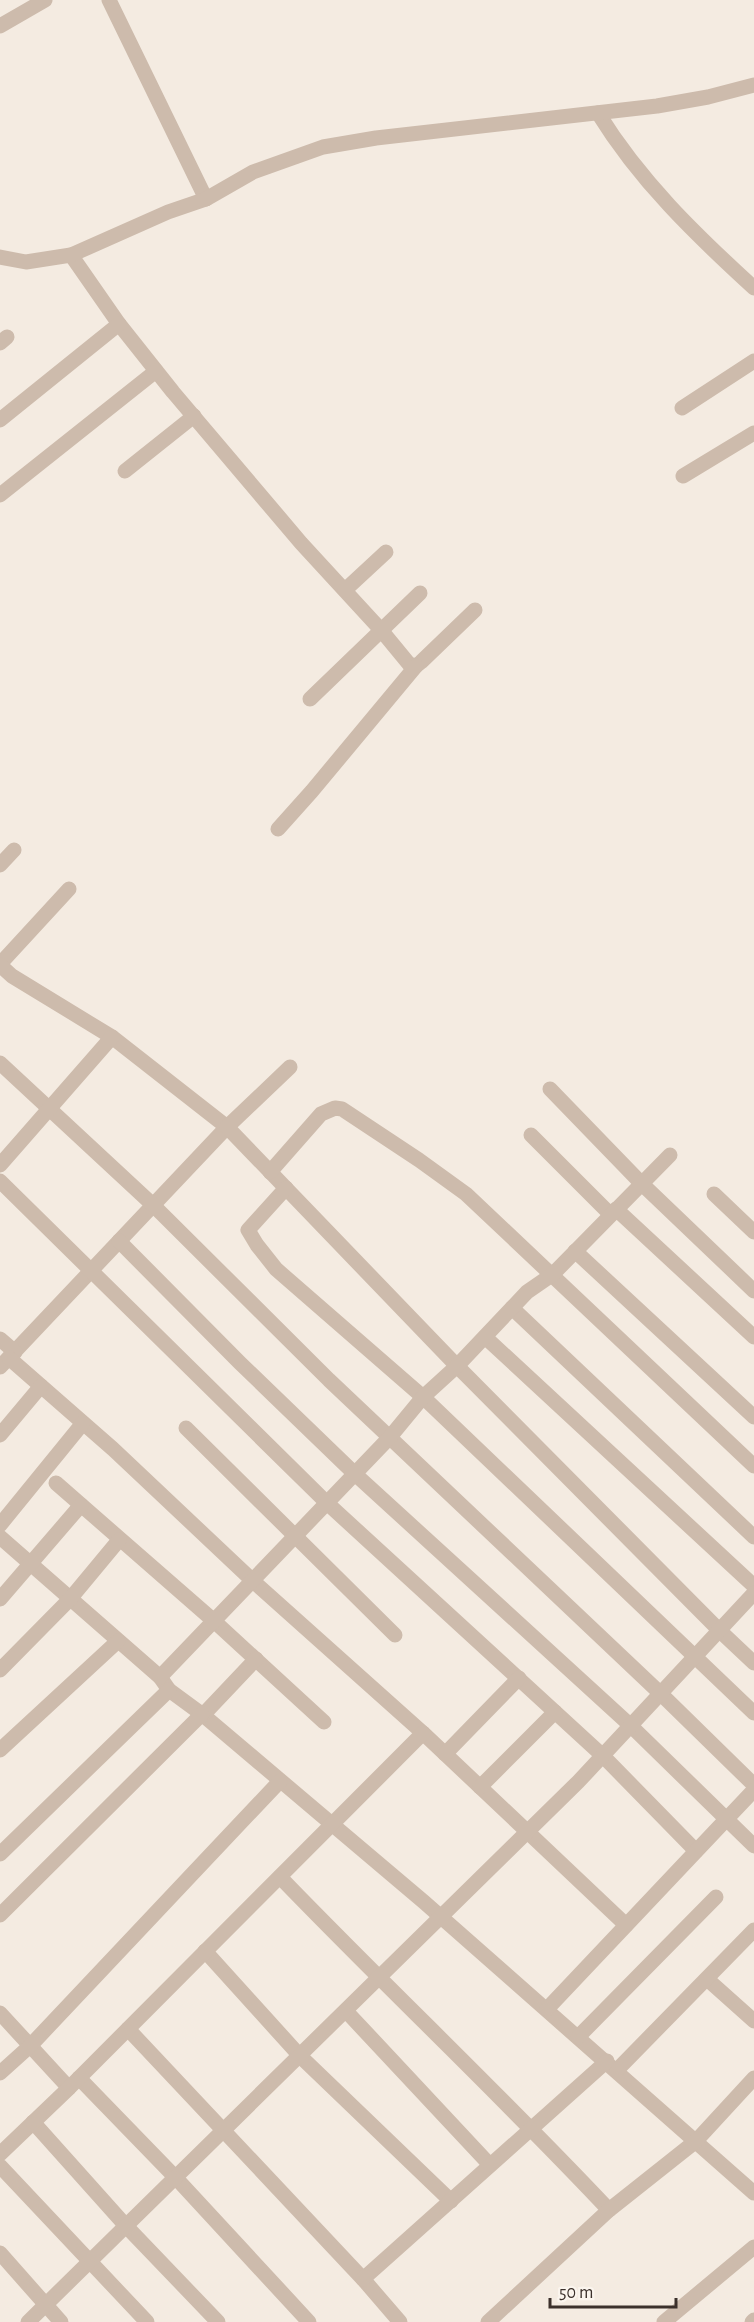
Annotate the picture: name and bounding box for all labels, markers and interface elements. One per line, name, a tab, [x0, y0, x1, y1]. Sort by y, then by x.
scale bar	[550, 2271, 676, 2309]
text: 50 m	[559, 2284, 593, 2302]

